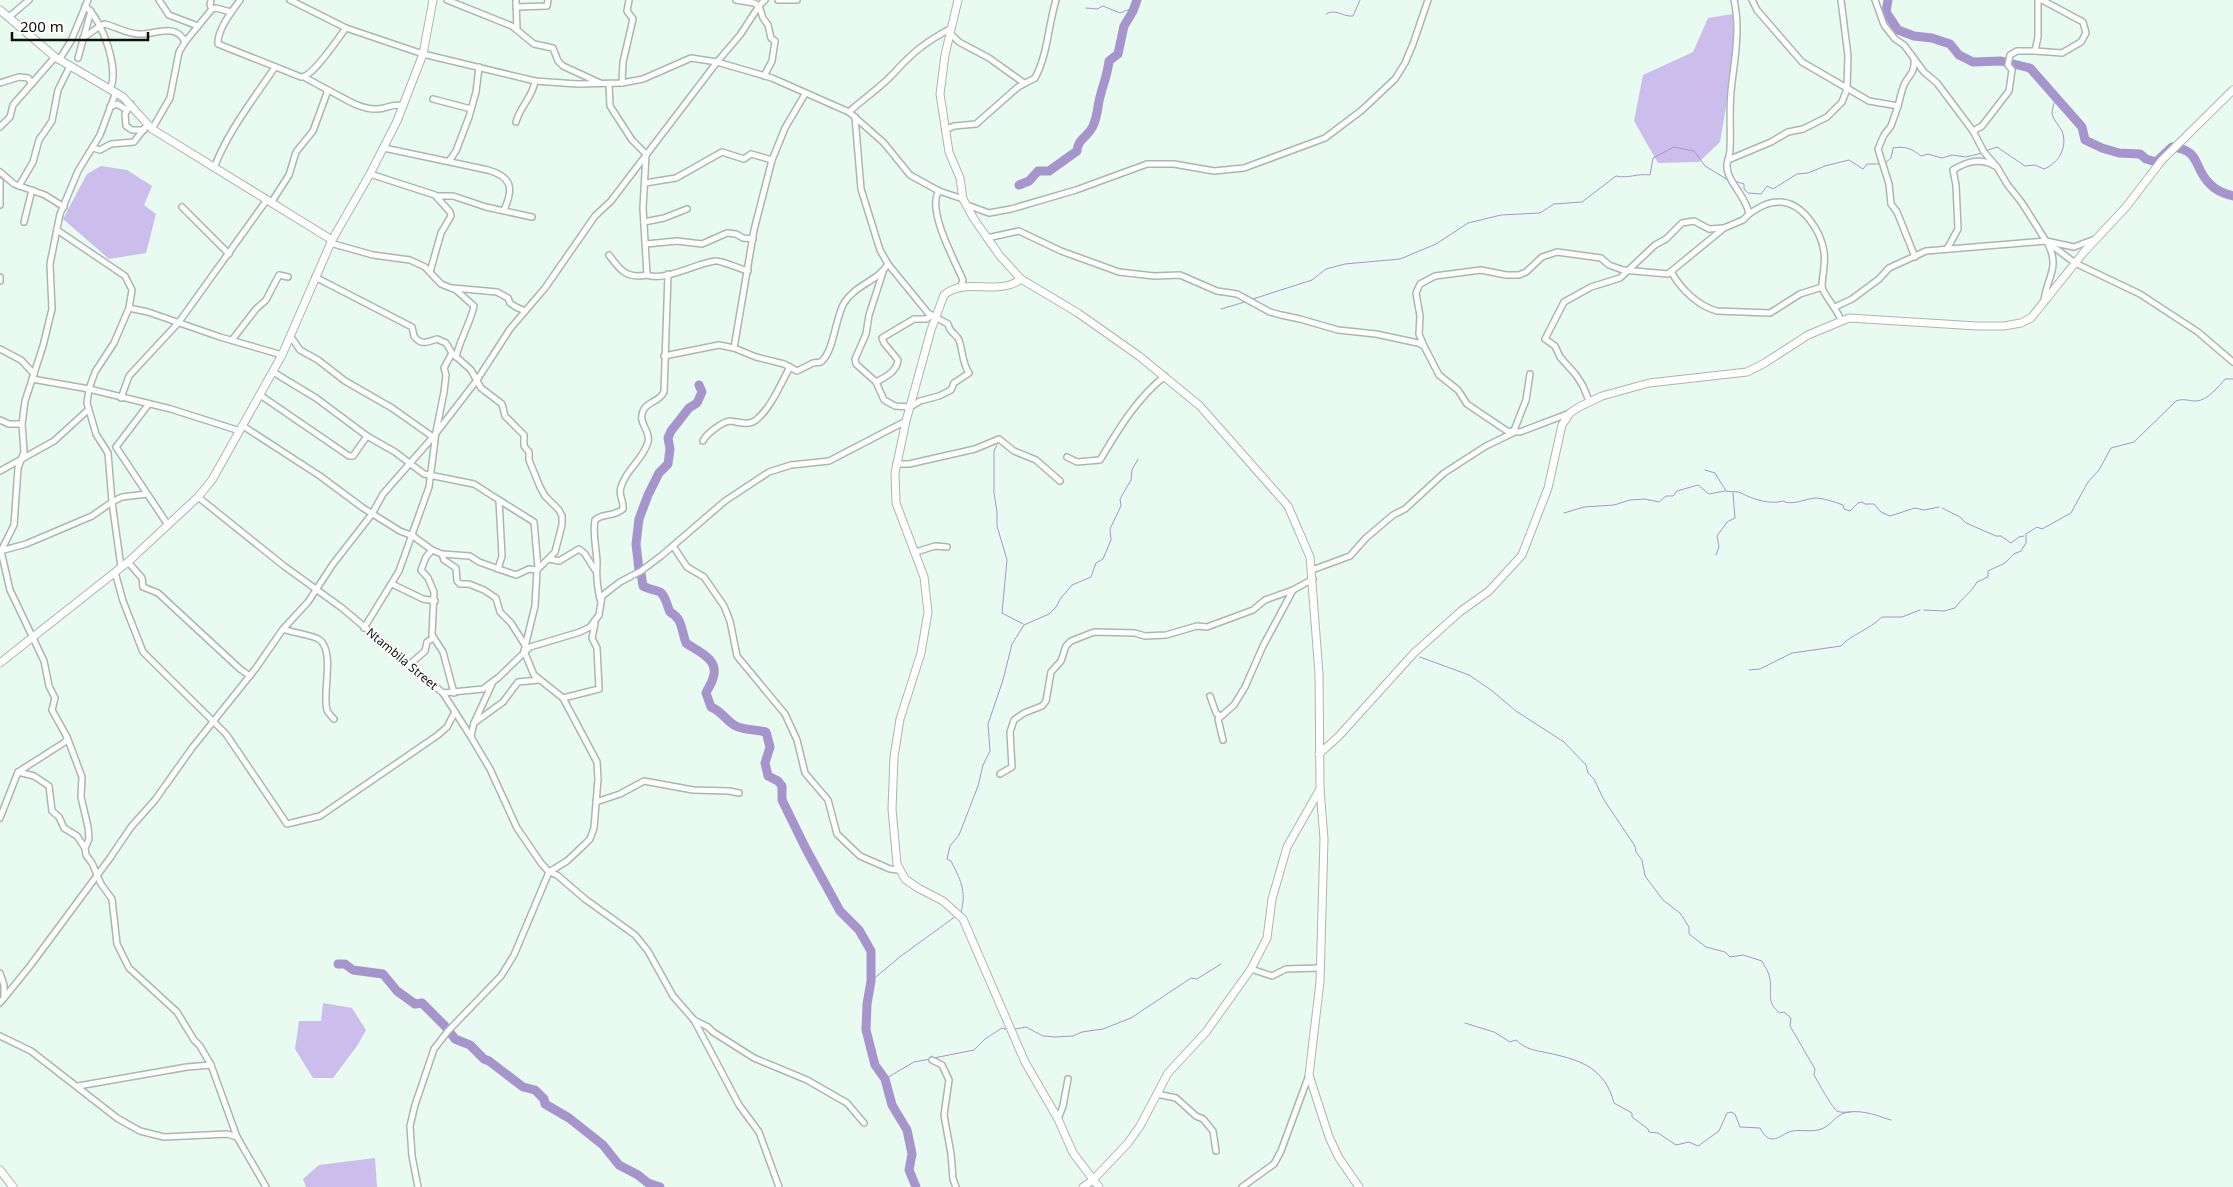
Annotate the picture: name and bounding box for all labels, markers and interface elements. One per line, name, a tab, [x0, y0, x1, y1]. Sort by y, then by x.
scale bar	[12, 10, 149, 42]
text: 200 m	[20, 16, 64, 36]
street label: Ntambila Street	[363, 624, 442, 694]

